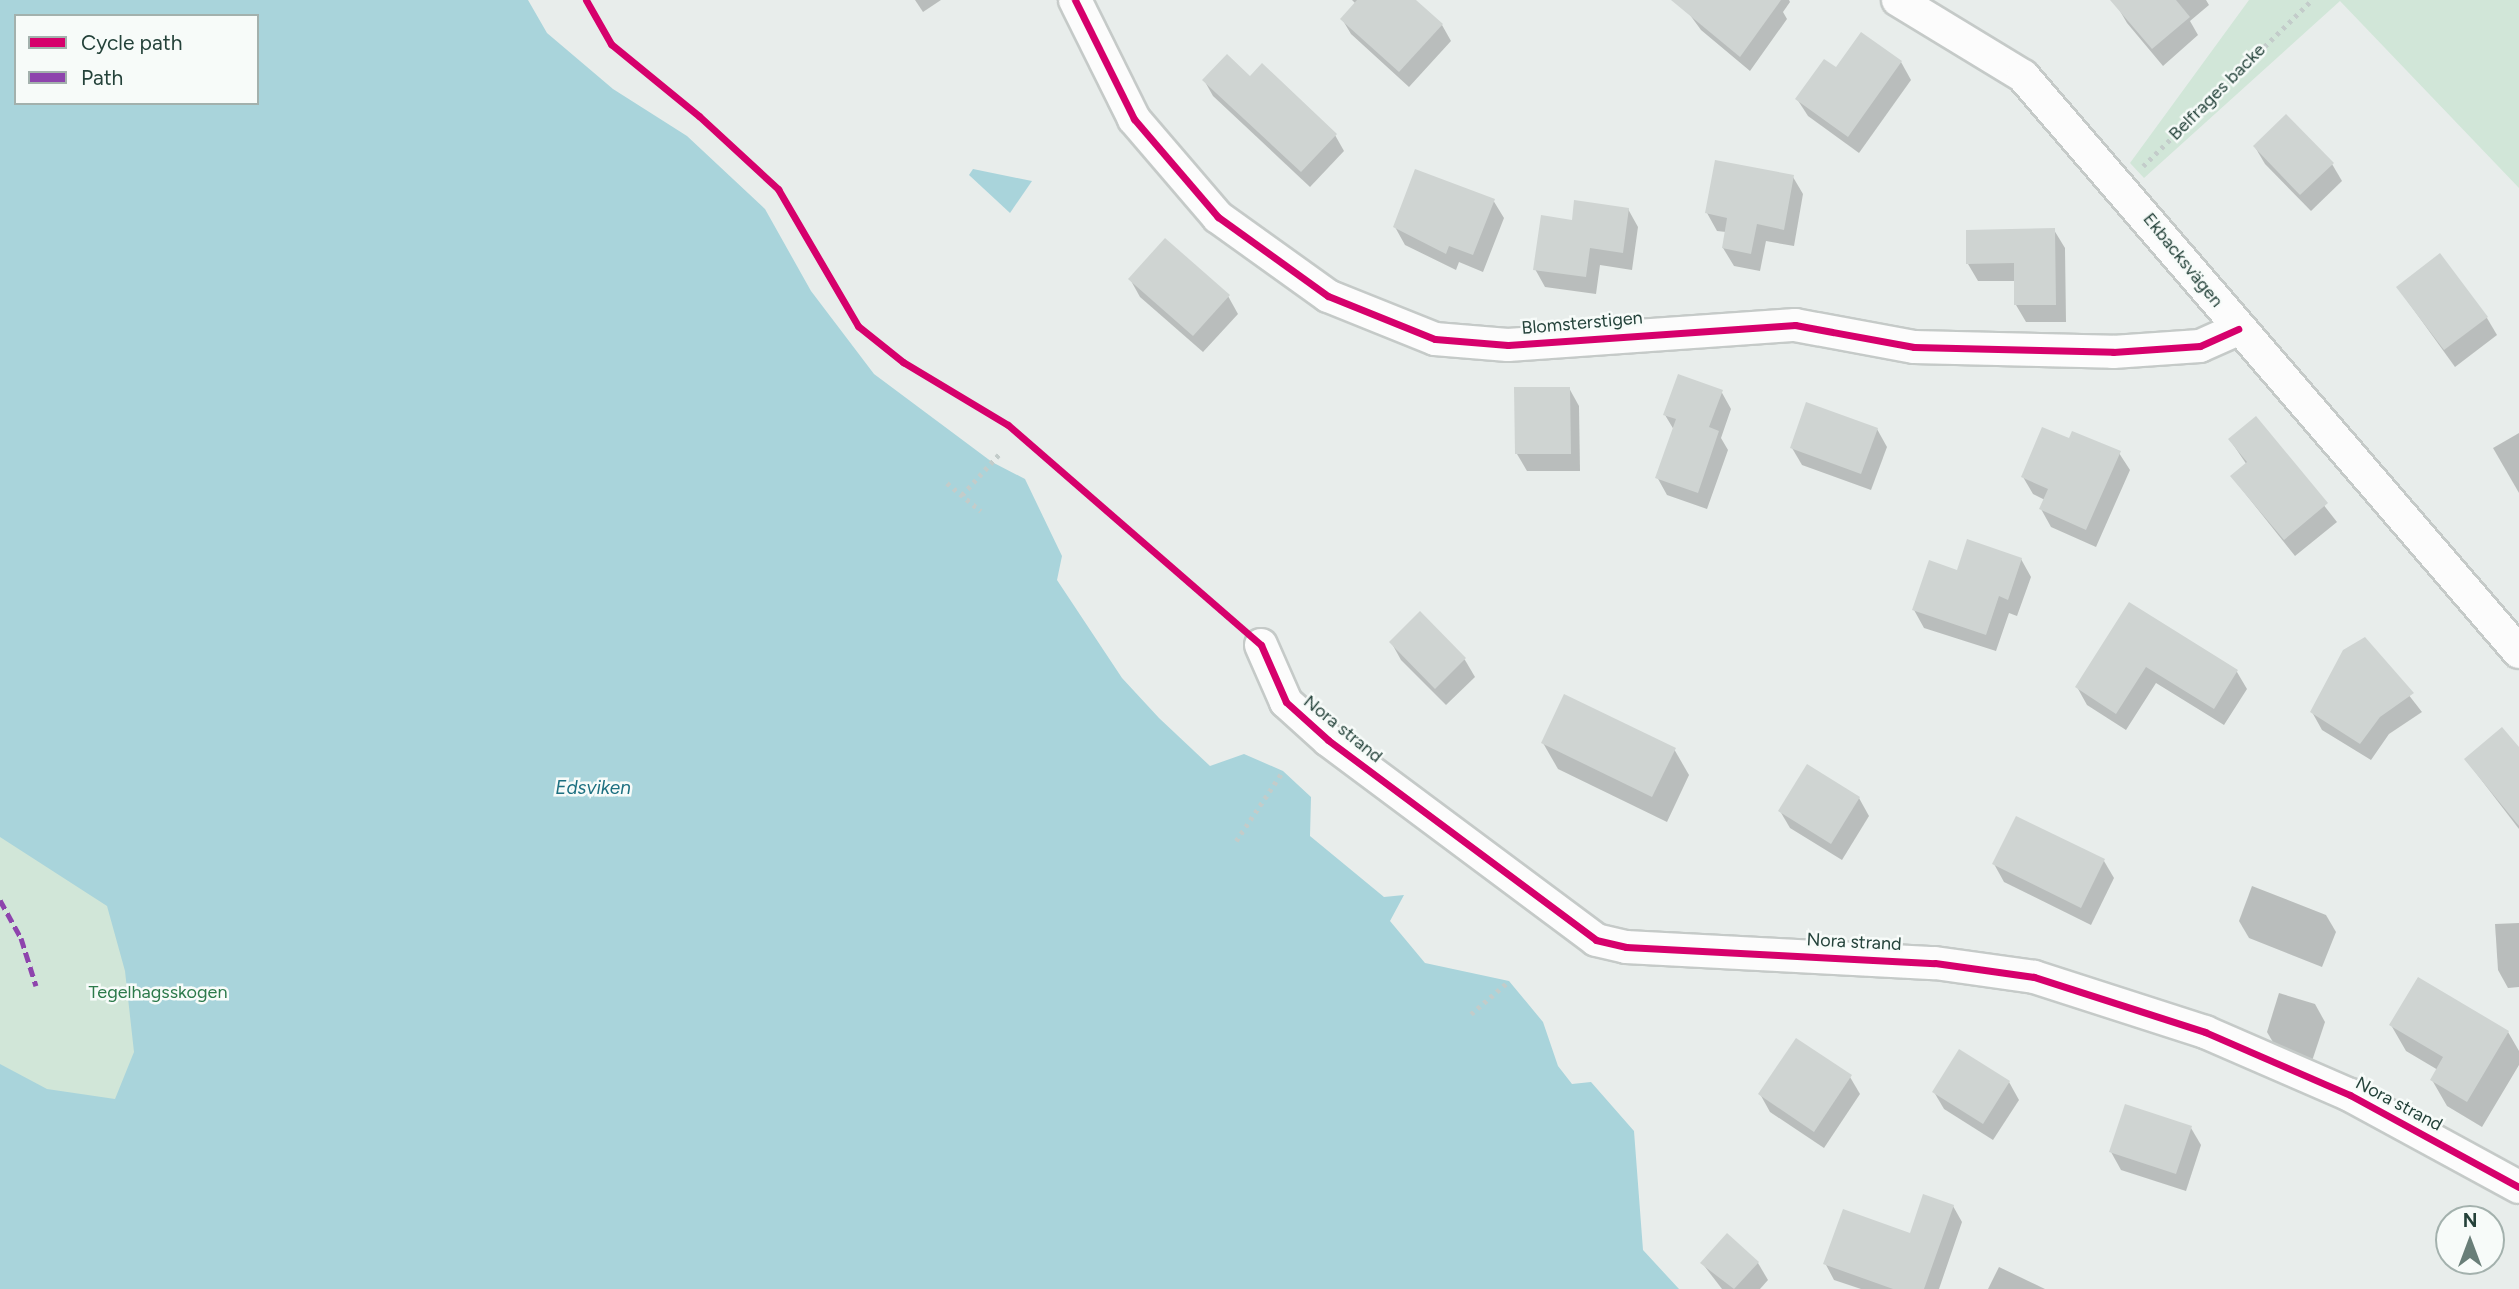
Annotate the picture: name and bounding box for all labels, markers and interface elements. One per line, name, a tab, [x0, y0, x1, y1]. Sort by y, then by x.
legend	[14, 14, 259, 105]
text: Cycle path	[81, 30, 182, 55]
street label: Belfrages backe	[2164, 39, 2270, 145]
text: Path	[81, 65, 123, 90]
street label: Ekbacksvägen	[2138, 209, 2228, 311]
street label: Blomsterstigen	[1520, 307, 1644, 339]
street label: Nora strand	[1299, 691, 1387, 767]
water label: Edsviken	[555, 777, 631, 799]
street label: Nora strand	[1806, 929, 1902, 955]
park label: Tegelhagsskogen	[89, 981, 227, 1003]
street label: Nora strand	[2352, 1072, 2446, 1136]
north arrow	[2435, 1205, 2505, 1275]
text: N	[2463, 1209, 2477, 1232]

